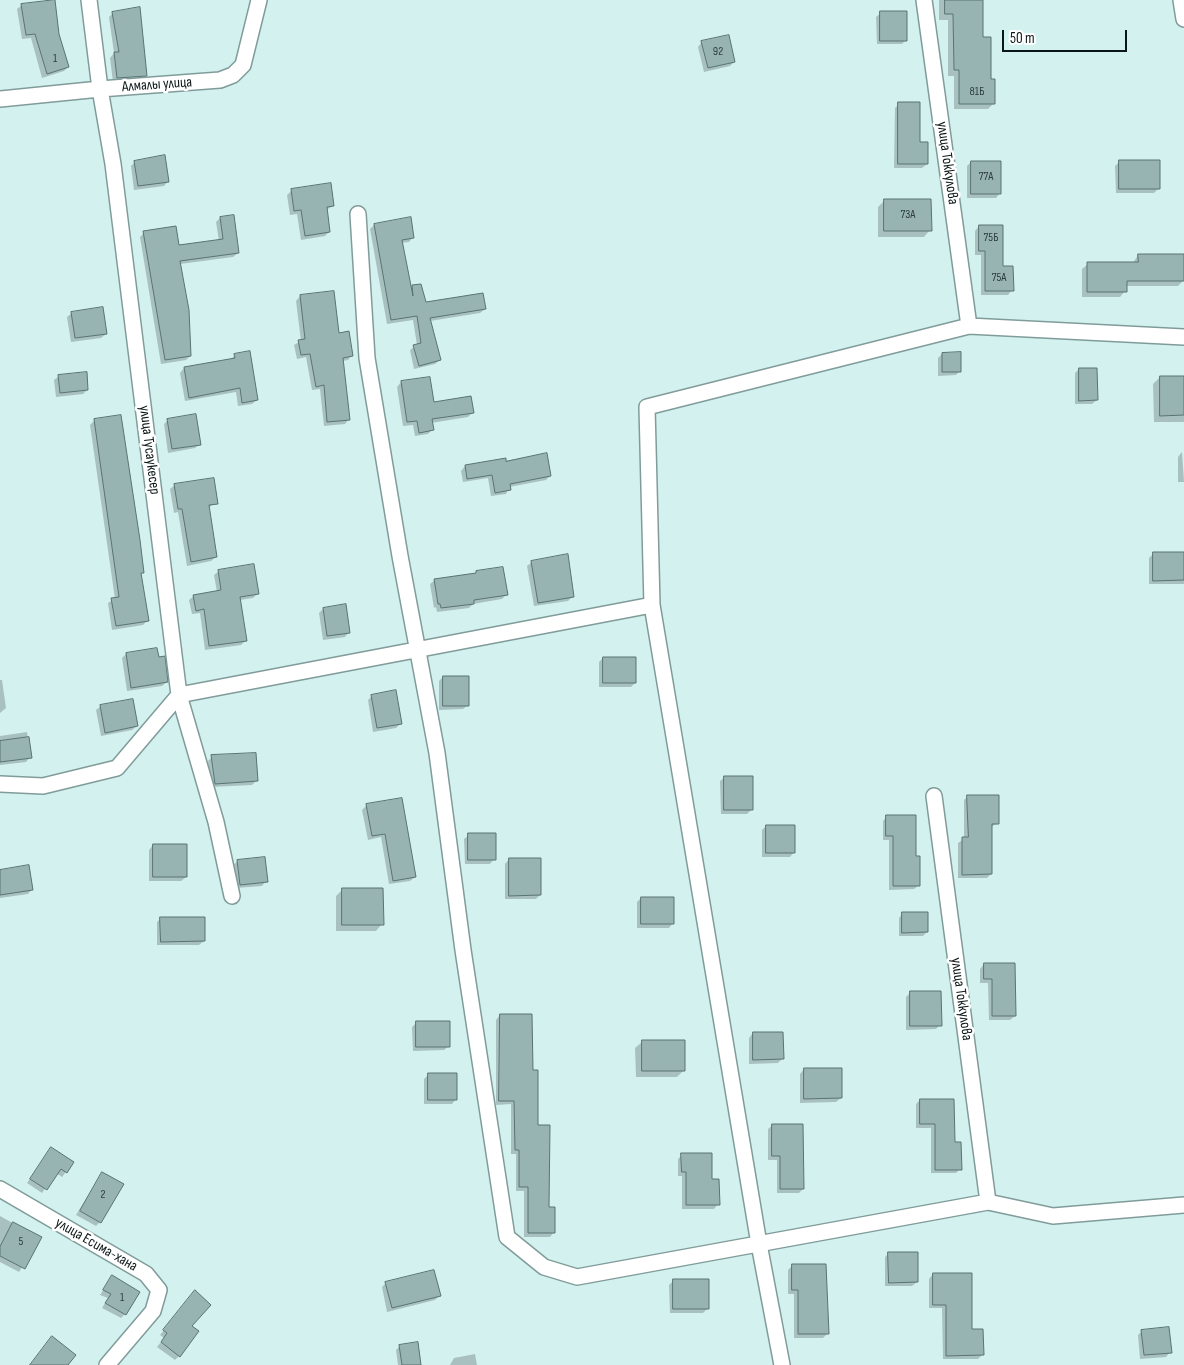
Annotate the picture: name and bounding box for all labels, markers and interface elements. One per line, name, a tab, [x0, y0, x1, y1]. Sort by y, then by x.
scale bar	[1004, 20, 1129, 52]
text: 50 m	[1010, 29, 1035, 48]
house number: 92	[713, 45, 723, 59]
house number: 1	[53, 52, 57, 66]
street label: Алмалы улица	[121, 74, 193, 96]
house number: 81Б	[970, 85, 984, 99]
street label: улица Токкулова	[932, 120, 962, 206]
house number: 77А	[979, 170, 993, 184]
house number: 73А	[901, 208, 915, 222]
house number: 75Б	[984, 231, 998, 245]
house number: 75А	[992, 271, 1006, 285]
street label: улица Тусаукесер	[135, 404, 163, 496]
street label: улица Токкулова	[946, 956, 976, 1042]
house number: 2	[101, 1188, 105, 1202]
street label: улица Есима-хана	[52, 1214, 140, 1276]
house number: 5	[19, 1235, 23, 1249]
house number: 1	[120, 1291, 124, 1305]

